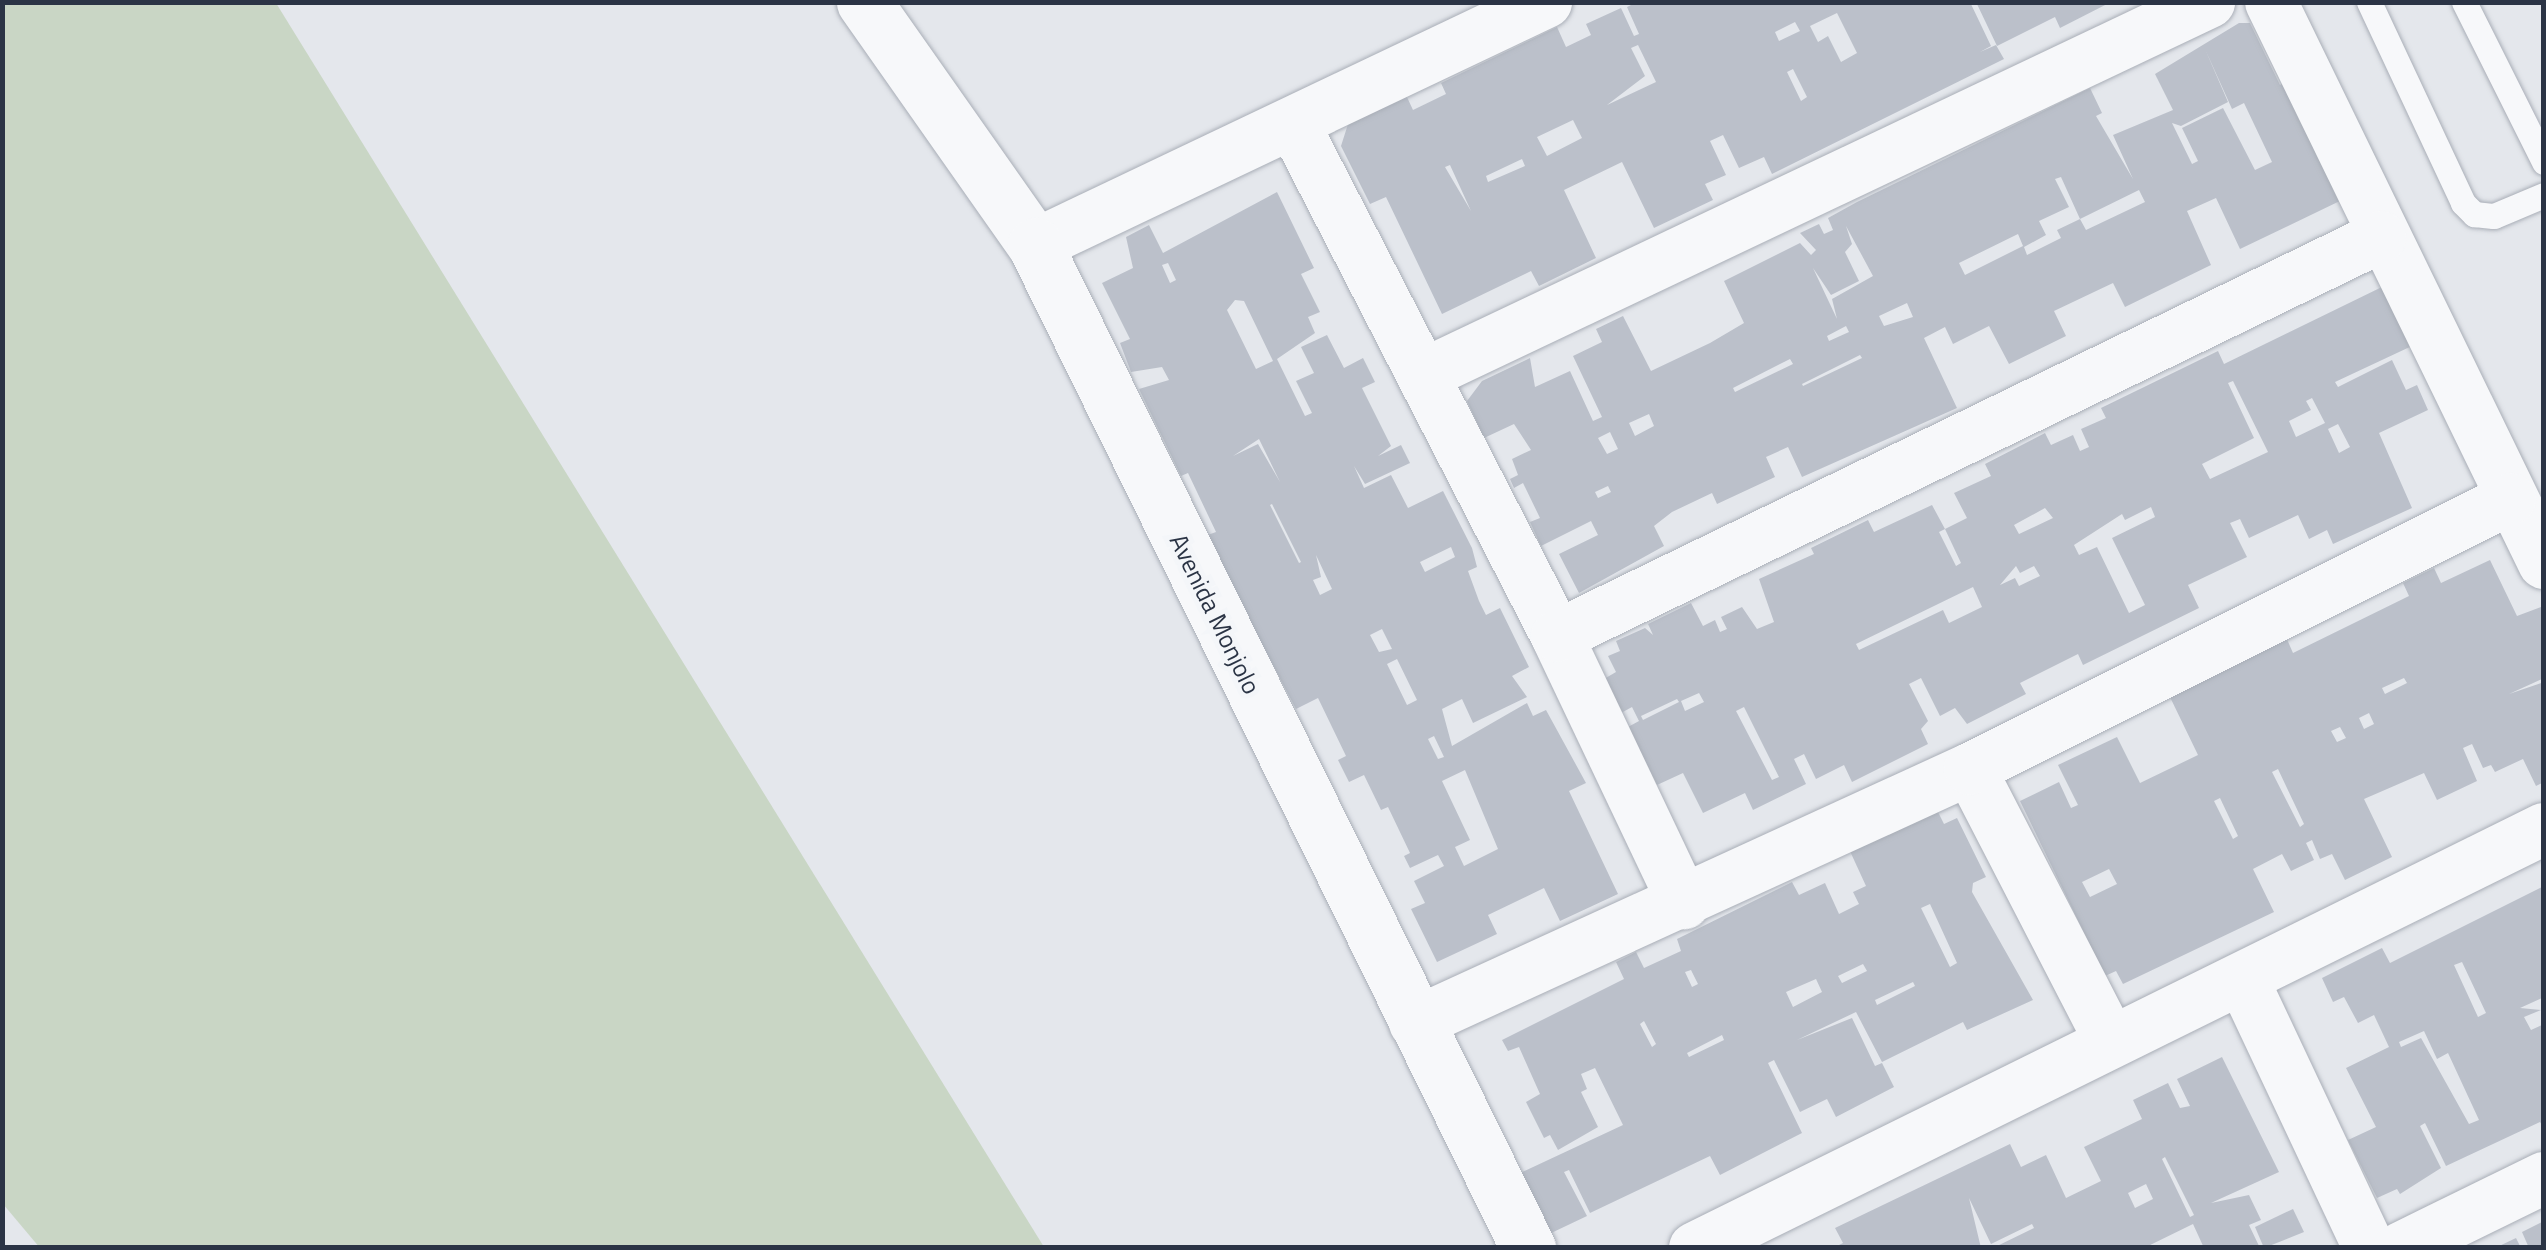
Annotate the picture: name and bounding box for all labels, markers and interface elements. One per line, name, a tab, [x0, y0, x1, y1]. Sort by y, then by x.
street label: Avenida Monjolo	[1163, 529, 1267, 699]

